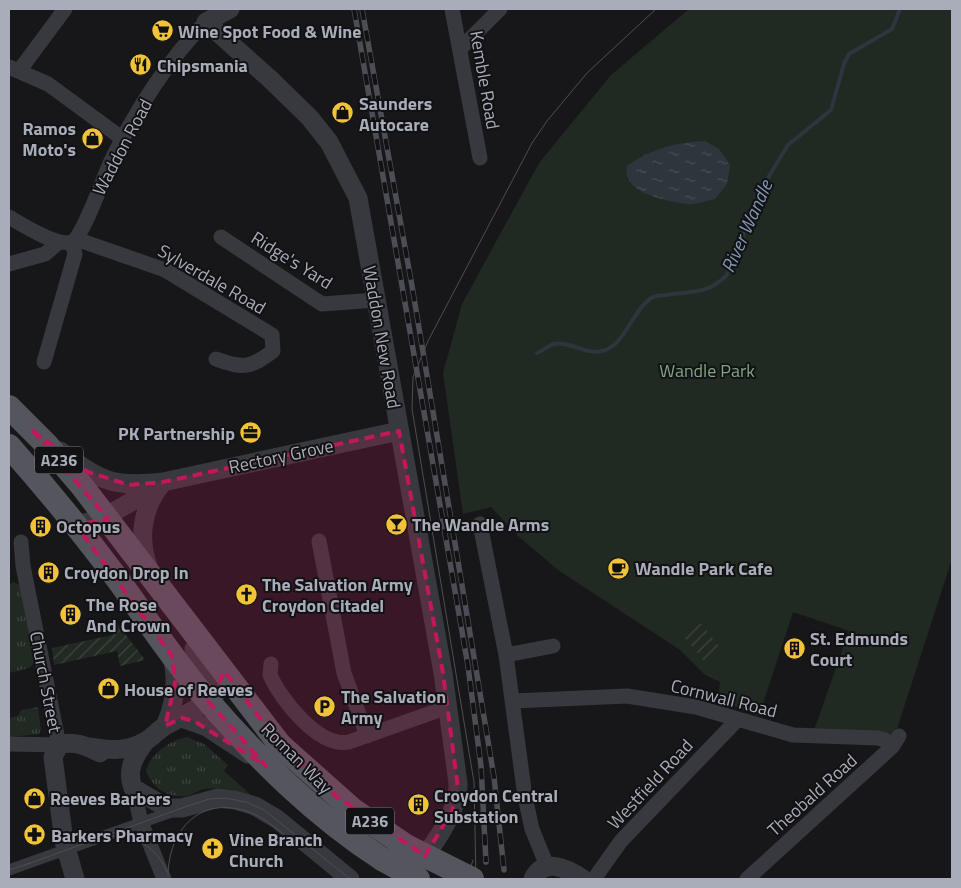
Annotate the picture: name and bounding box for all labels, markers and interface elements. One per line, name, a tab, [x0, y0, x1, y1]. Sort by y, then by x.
place label: Wine Spot Food & Wine	[178, 18, 362, 45]
supermarket icon: Wine Spot Food & Wine	[150, 19, 174, 43]
street label: Kemble Road	[463, 29, 507, 131]
place label: Chipsmania	[157, 52, 248, 79]
restaurant icon: Chipsmania	[129, 53, 153, 77]
place label: Saunders Autocare	[359, 90, 432, 138]
street label: Waddon Road	[85, 94, 159, 200]
shop icon: Saunders Autocare	[331, 101, 355, 125]
place label: Ramos Moto's	[22, 115, 76, 163]
shop icon: Ramos Moto's	[80, 126, 104, 150]
water label: River Wandle	[713, 174, 780, 277]
street label: Ridge's Yard	[246, 224, 338, 296]
street label: Sylverdale Road	[153, 237, 271, 321]
street label: Waddon New Road	[356, 263, 408, 411]
park label: Wandle Park	[659, 357, 755, 384]
place label: PK Partnership	[118, 420, 235, 447]
office icon: PK Partnership	[239, 421, 263, 445]
street label: Rectory Grove	[226, 432, 336, 480]
road number: A236	[35, 446, 83, 474]
place label: The Wandle Arms	[412, 511, 549, 538]
bar icon: The Wandle Arms	[384, 512, 408, 536]
place label: Octopus	[56, 513, 120, 540]
building icon: Octopus	[28, 514, 52, 538]
place label: Wandle Park Cafe	[635, 555, 773, 582]
cafe icon: Wandle Park Cafe	[607, 556, 631, 580]
place label: Croydon Drop In	[64, 559, 189, 586]
building icon: Croydon Drop In	[36, 560, 60, 584]
place label: The Salvation Army Croydon Citadel	[262, 571, 413, 619]
church icon: The Salvation Army Croydon Citadel	[234, 582, 258, 606]
place label: The Rose And Crown	[86, 591, 171, 639]
building icon: The Rose And Crown	[58, 602, 82, 626]
place label: St. Edmunds Court	[810, 625, 908, 673]
street label: Church Street	[23, 629, 69, 736]
building icon: St. Edmunds Court	[782, 636, 806, 660]
street label: Cornwall Road	[668, 672, 780, 724]
place label: House of Reeves	[124, 676, 253, 703]
shop icon: House of Reeves	[96, 677, 120, 701]
place label: The Salvation Army	[341, 683, 446, 731]
parking icon: The Salvation Army	[313, 694, 337, 718]
street label: Roman Way	[255, 716, 339, 800]
street label: Westfield Road	[601, 733, 699, 835]
street label: Theobald Road	[761, 747, 863, 843]
place label: Croydon Central Substation	[434, 782, 558, 830]
place label: Reeves Barbers	[50, 785, 171, 812]
shop icon: Reeves Barbers	[22, 786, 46, 810]
building icon: Croydon Central Substation	[406, 793, 430, 817]
road number: A236	[346, 808, 394, 834]
place label: Barkers Pharmacy	[51, 822, 193, 849]
pharmacy icon: Barkers Pharmacy	[23, 823, 47, 847]
place label: Vine Branch Church	[229, 826, 322, 874]
church icon: Vine Branch Church	[201, 837, 225, 861]

